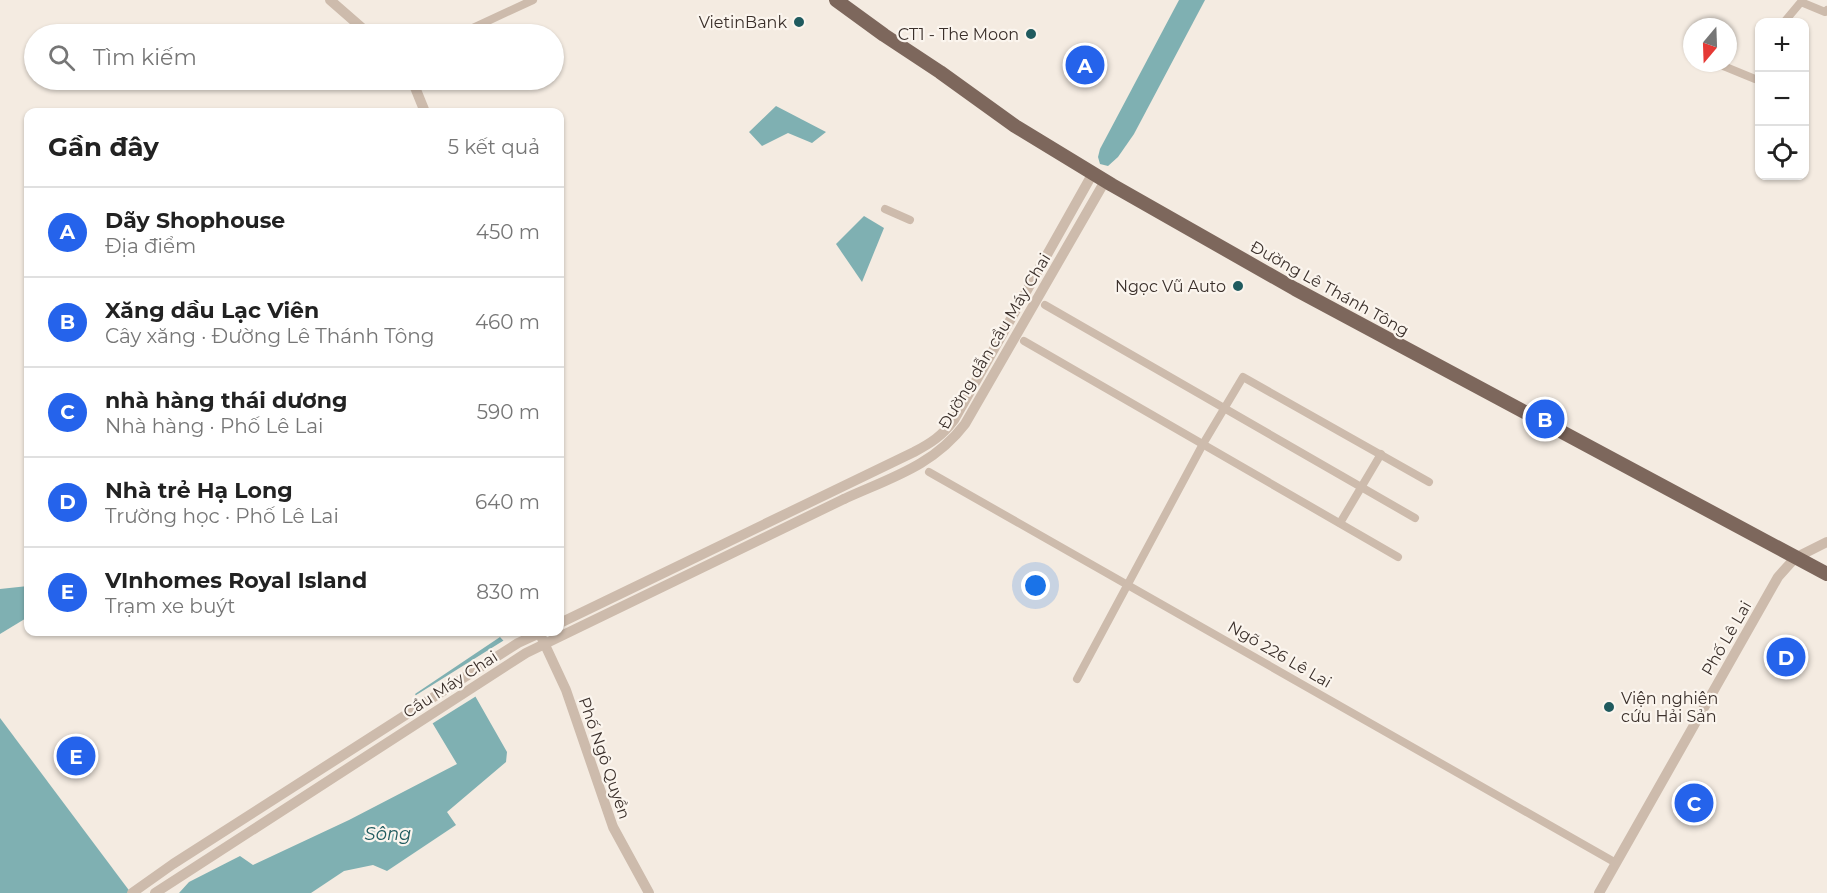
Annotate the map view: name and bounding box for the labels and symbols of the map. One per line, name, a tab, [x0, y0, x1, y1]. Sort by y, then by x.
place label: VietinBank	[699, 13, 787, 32]
marker: VietinBank	[792, 15, 806, 29]
north arrow	[1683, 18, 1737, 72]
place label: CT1 - The Moon	[898, 25, 1019, 44]
marker: CT1 - The Moon	[1024, 27, 1038, 41]
pin: A	[1066, 42, 1104, 88]
street label: Đường Lê Thánh Tông	[1247, 237, 1412, 340]
street label: Đường dẫn cầu Máy Chai	[934, 250, 1055, 433]
place label: Ngọc Vũ Auto	[1115, 277, 1226, 296]
marker: Ngọc Vũ Auto	[1231, 279, 1245, 293]
pin: B	[1526, 396, 1564, 442]
your location	[1021, 571, 1050, 600]
street label: Phố Lê Lai	[1697, 598, 1755, 679]
street label: Ngõ 226 Lê Lai	[1225, 617, 1335, 692]
pin: D	[1766, 634, 1806, 680]
street label: Cầu Máy Chai	[399, 647, 501, 722]
place label: Viện nghiên cứu Hải Sản	[1621, 689, 1718, 726]
street label: Phố Ngô Quyền	[575, 695, 634, 822]
marker: Viện nghiên cứu Hải Sản	[1602, 700, 1616, 714]
pin: E	[56, 734, 96, 778]
pin: C	[1674, 780, 1714, 826]
water label: Sông	[365, 823, 411, 845]

